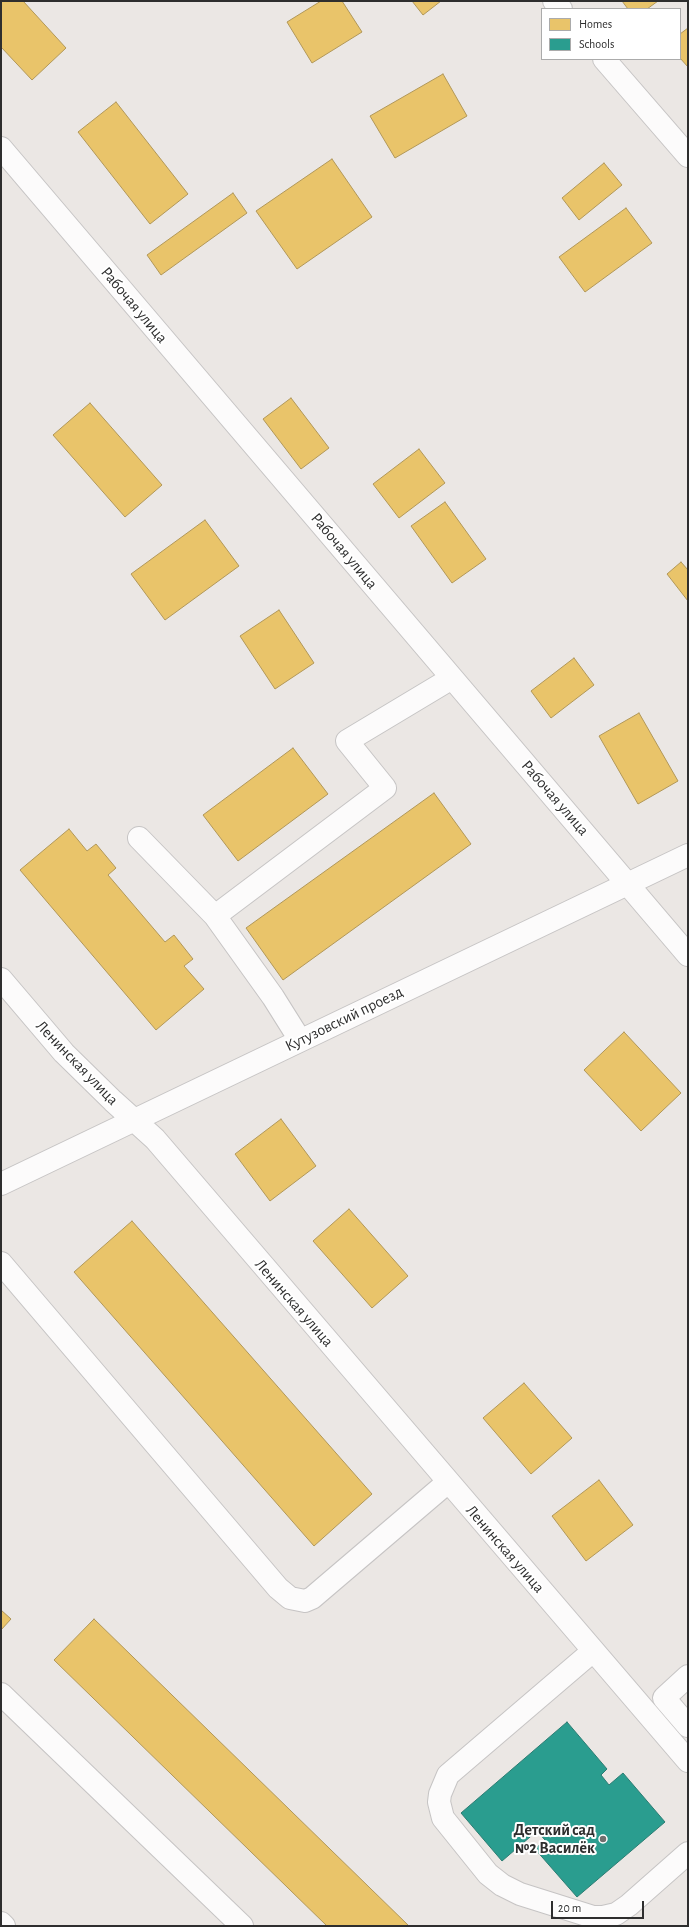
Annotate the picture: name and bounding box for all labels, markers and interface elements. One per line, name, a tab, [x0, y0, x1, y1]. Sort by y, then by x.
legend	[541, 8, 681, 60]
text: Homes	[579, 18, 612, 30]
text: Schools	[579, 38, 614, 50]
street label: Рабочая улица	[97, 263, 171, 347]
street label: Рабочая улица	[307, 509, 381, 593]
street label: Рабочая улица	[517, 756, 593, 840]
street label: Кутузовский проезд	[282, 982, 406, 1056]
street label: Ленинская улица	[32, 1017, 122, 1109]
street label: Ленинская улица	[251, 1255, 337, 1351]
street label: Ленинская улица	[462, 1501, 548, 1597]
place label: Детский сад №2 Василёк	[513, 1820, 595, 1858]
marker: Детский сад №2 Василёк	[598, 1834, 608, 1844]
scale bar	[553, 1893, 646, 1919]
text: 20 m	[558, 1902, 581, 1914]

